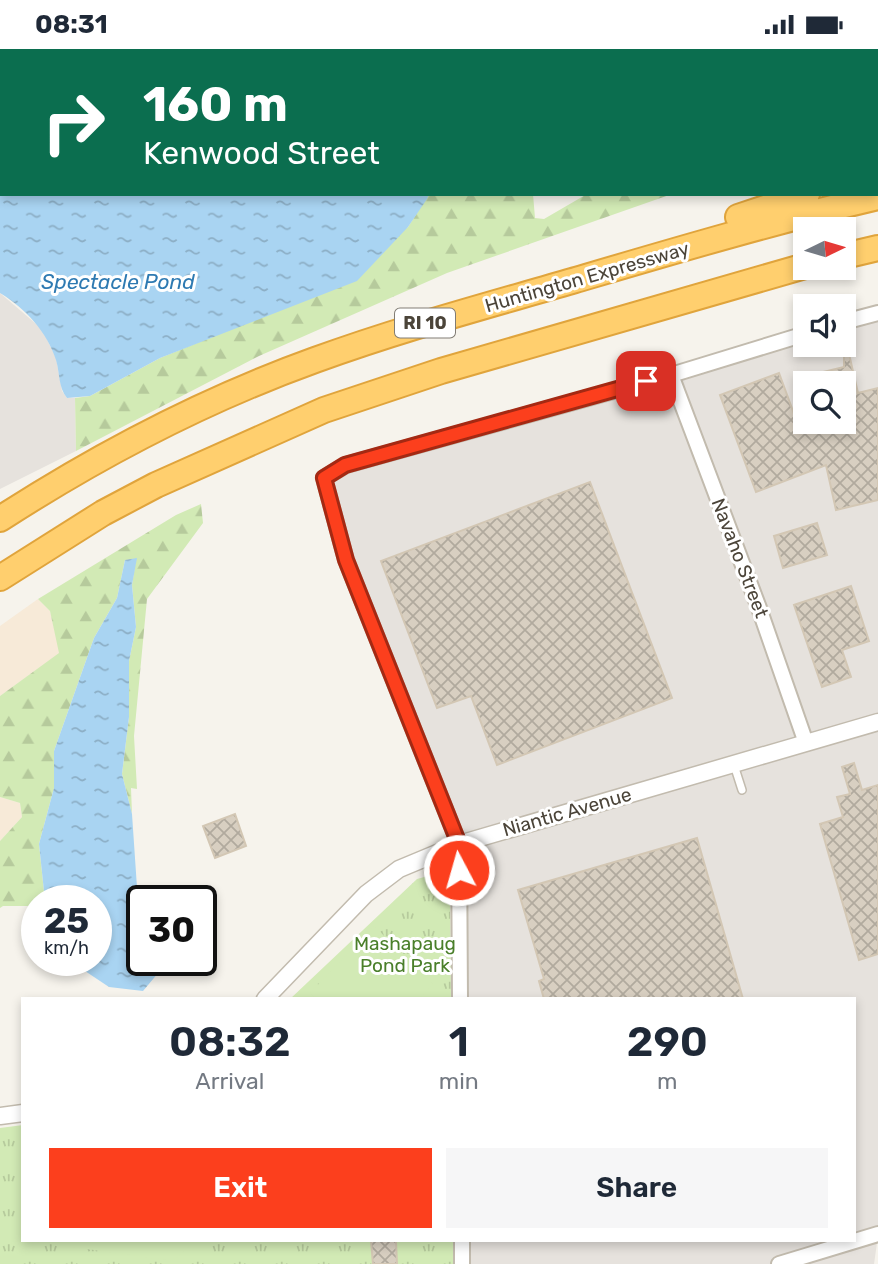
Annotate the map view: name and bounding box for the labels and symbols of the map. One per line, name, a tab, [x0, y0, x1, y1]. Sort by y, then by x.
north arrow	[793, 217, 856, 280]
street label: Huntington Expressway	[482, 237, 692, 317]
water label: Spectacle Pond	[41, 269, 195, 294]
road number: RI 10	[395, 309, 455, 337]
pin	[616, 351, 676, 411]
street label: Navaho Street	[707, 495, 774, 622]
street label: Niantic Avenue	[500, 783, 634, 841]
position arrow	[422, 833, 496, 907]
speed limit sign: 30	[126, 885, 217, 976]
park label: Mashapaug Pond Park	[354, 932, 456, 977]

